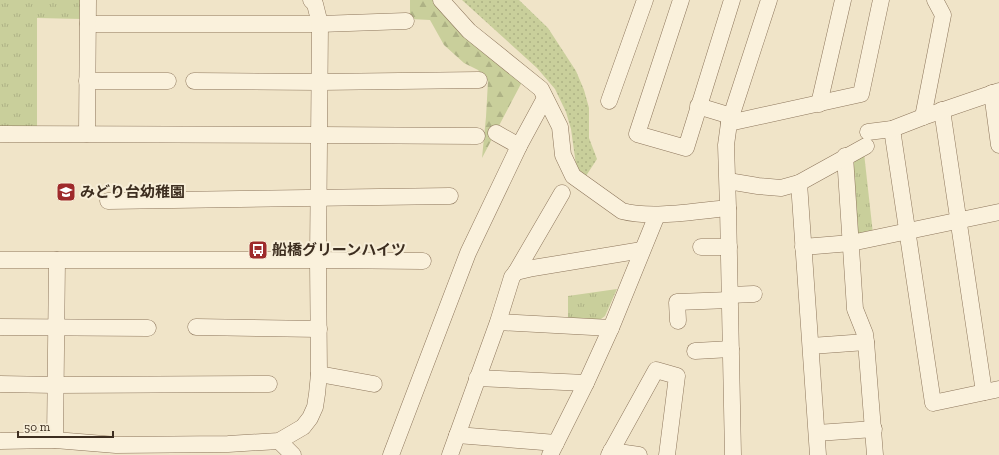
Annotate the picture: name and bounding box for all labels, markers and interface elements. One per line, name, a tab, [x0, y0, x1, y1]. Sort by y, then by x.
school or university icon: みどり台幼稚園	[55, 181, 77, 203]
place label: みどり台幼稚園	[80, 183, 185, 201]
bus stop icon: 船橋グリーンハイツ	[247, 239, 269, 261]
place label: 船橋グリーンハイツ	[272, 241, 406, 259]
scale bar	[18, 413, 113, 439]
text: 50 m	[24, 420, 51, 434]

